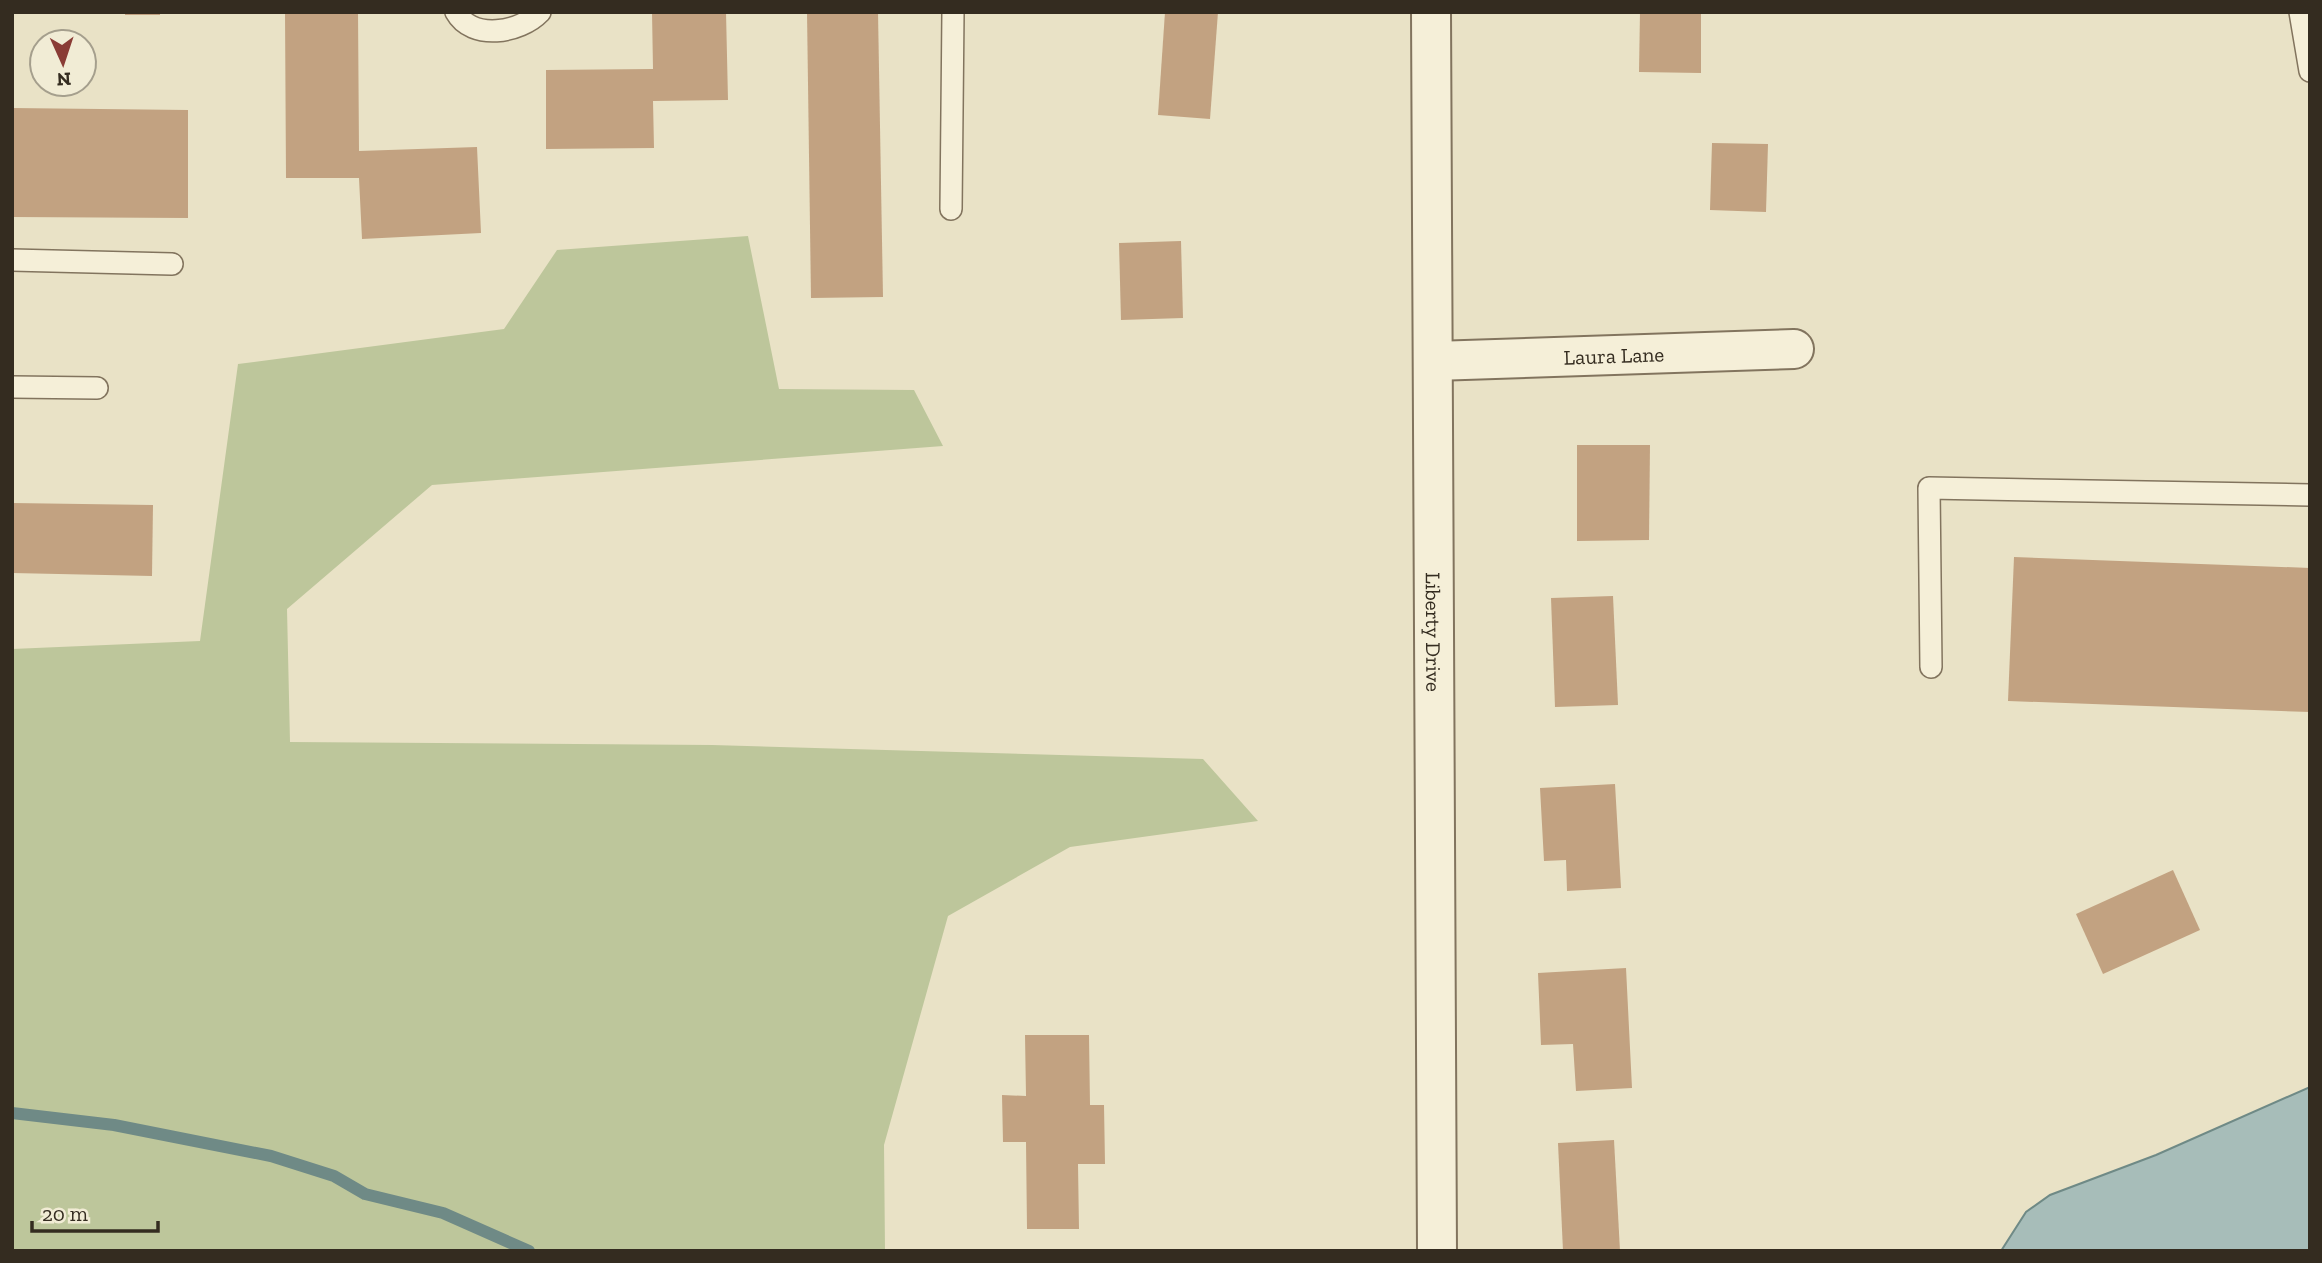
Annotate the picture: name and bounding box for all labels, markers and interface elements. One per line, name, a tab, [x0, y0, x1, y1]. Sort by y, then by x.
north arrow	[28, 28, 98, 98]
text: N	[56, 68, 72, 91]
street label: Laura Lane	[1563, 341, 1665, 369]
street label: Liberty Drive	[1421, 572, 1447, 692]
scale bar	[32, 1190, 158, 1234]
text: 20 m	[42, 1201, 88, 1226]

